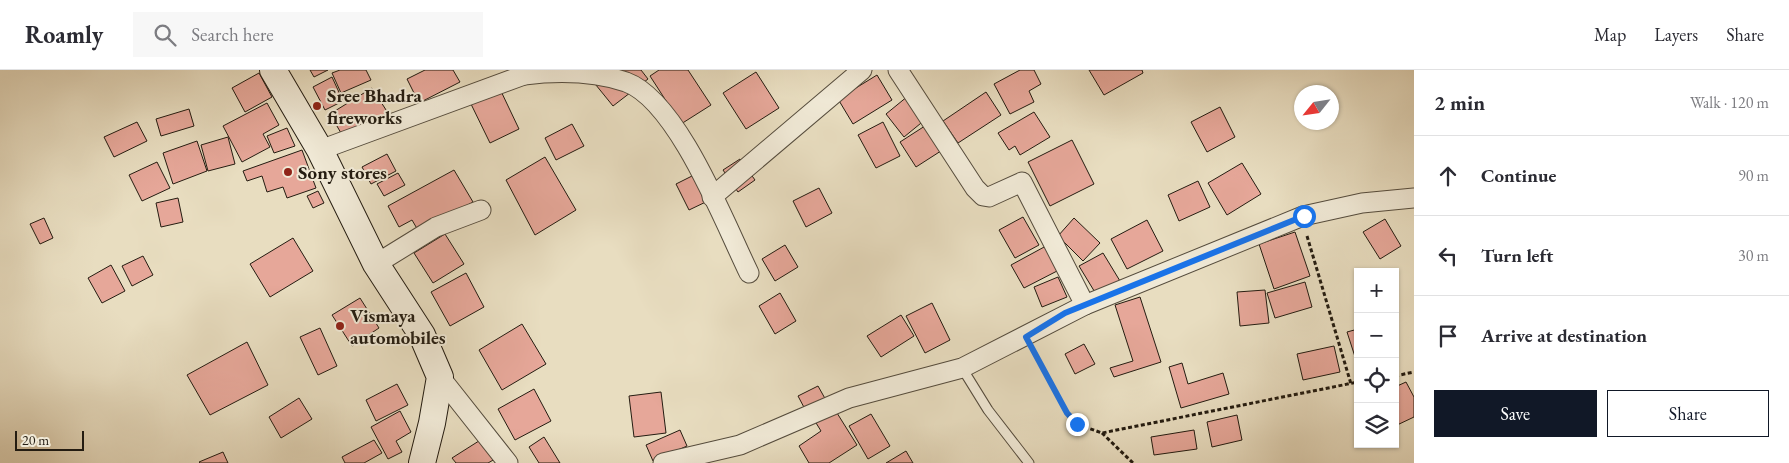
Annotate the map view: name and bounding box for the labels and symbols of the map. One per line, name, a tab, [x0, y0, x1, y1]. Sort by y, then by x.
place label: Sree Bhadra fireworks	[327, 83, 423, 130]
north arrow	[1294, 85, 1339, 130]
marker: Sree Bhadra fireworks	[311, 100, 323, 112]
place label: Sony stores	[298, 160, 387, 185]
marker: Sony stores	[282, 166, 294, 178]
route start	[1293, 205, 1316, 228]
place label: Vismaya automobiles	[350, 303, 446, 350]
marker: Vismaya automobiles	[334, 320, 346, 332]
route end	[1066, 413, 1089, 436]
scale bar	[15, 428, 84, 451]

